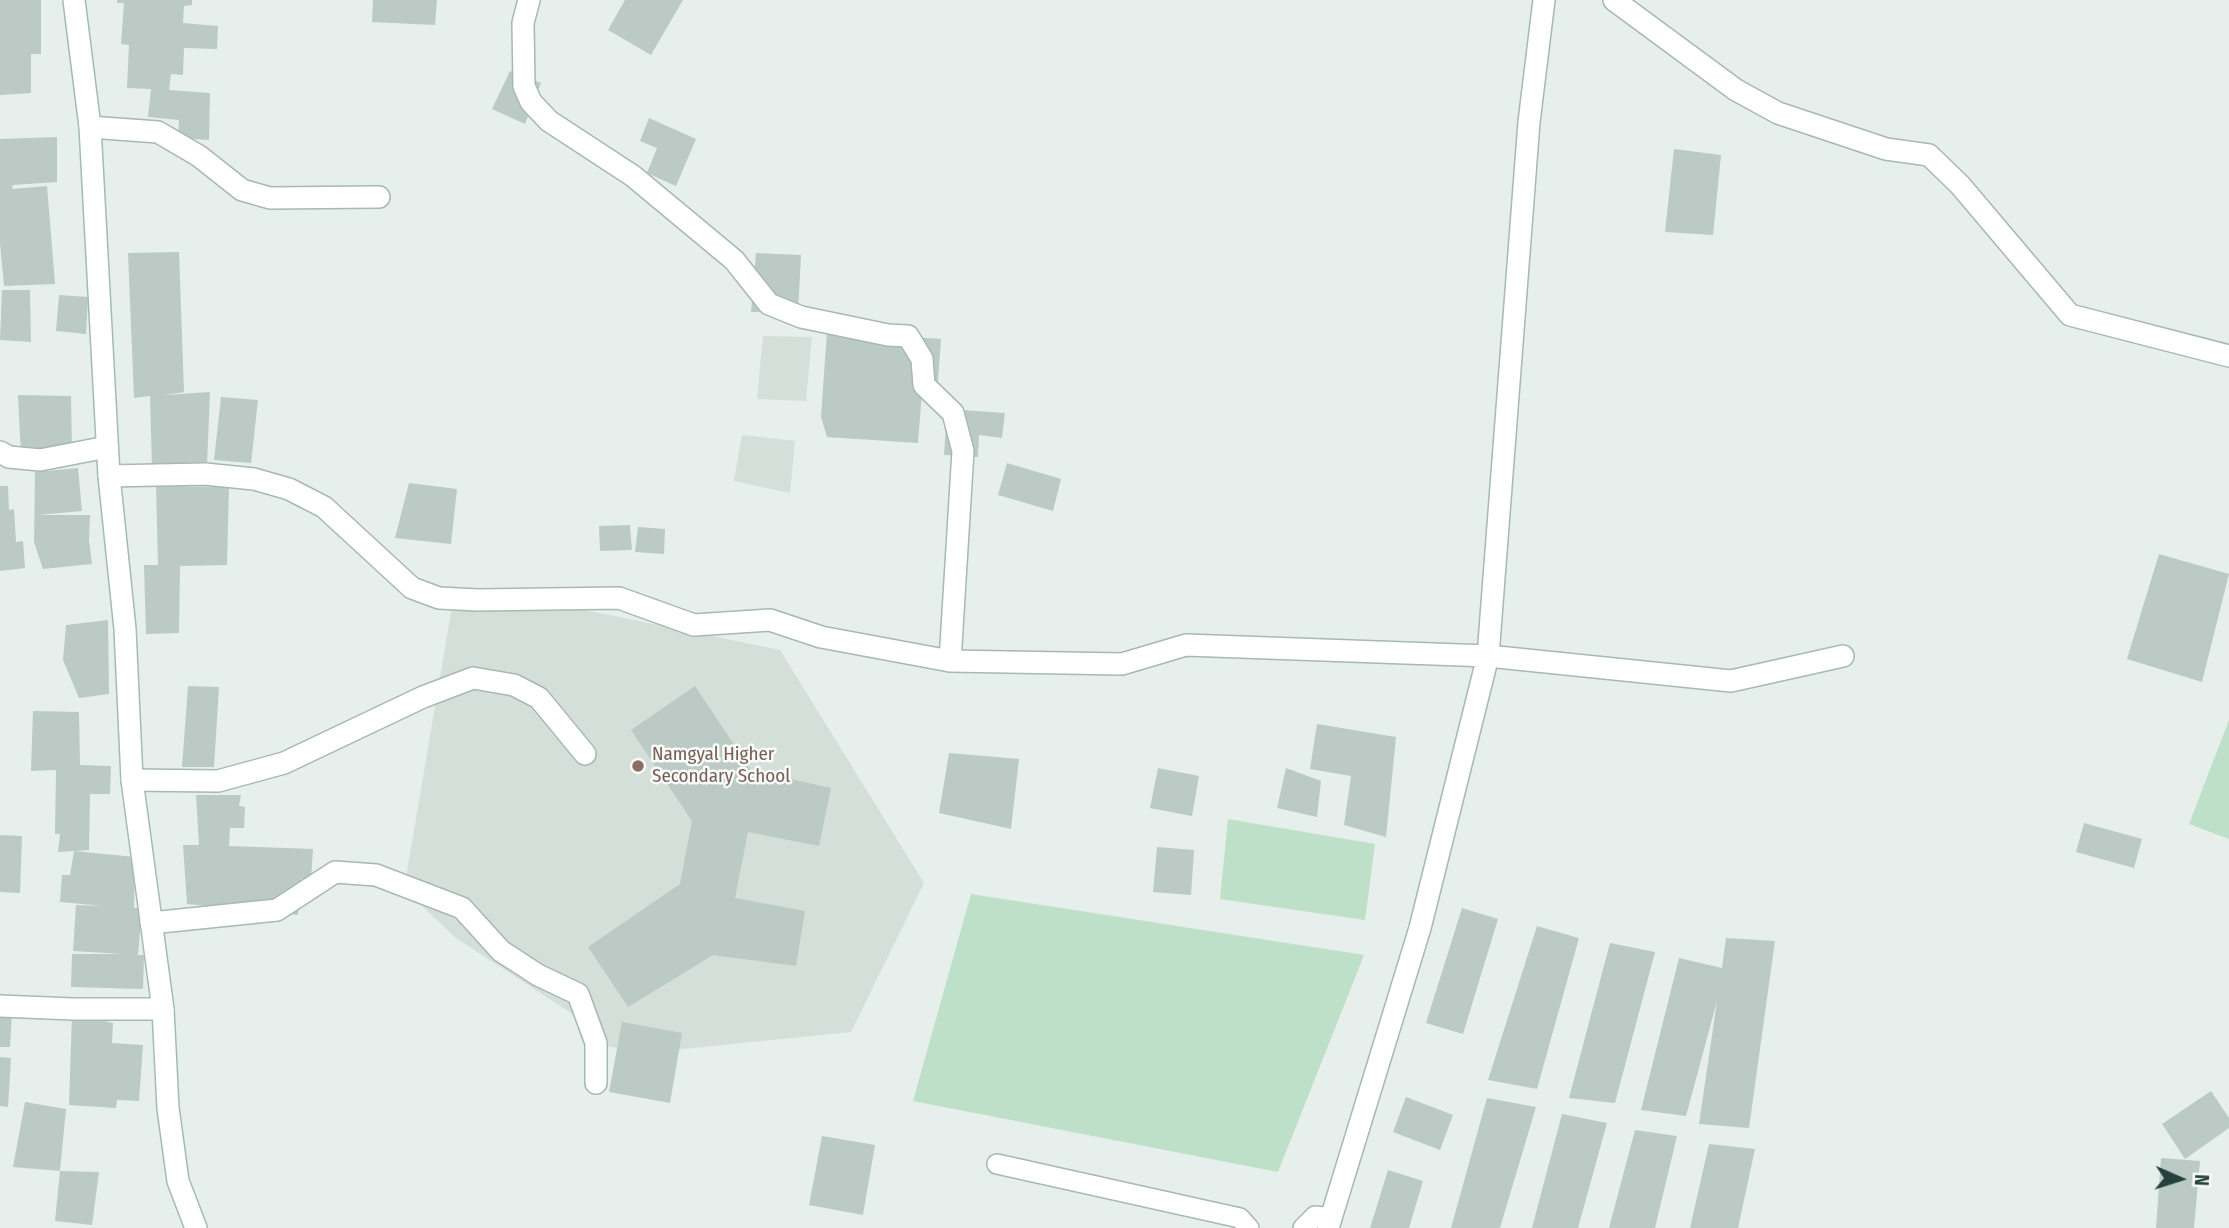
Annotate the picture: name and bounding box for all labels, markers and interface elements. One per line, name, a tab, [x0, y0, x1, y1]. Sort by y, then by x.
place label: Namgyal Higher Secondary School	[652, 744, 790, 788]
marker: Namgyal Higher Secondary School	[630, 758, 646, 774]
north arrow	[2145, 1144, 2215, 1214]
text: N	[2190, 1174, 2213, 1186]

